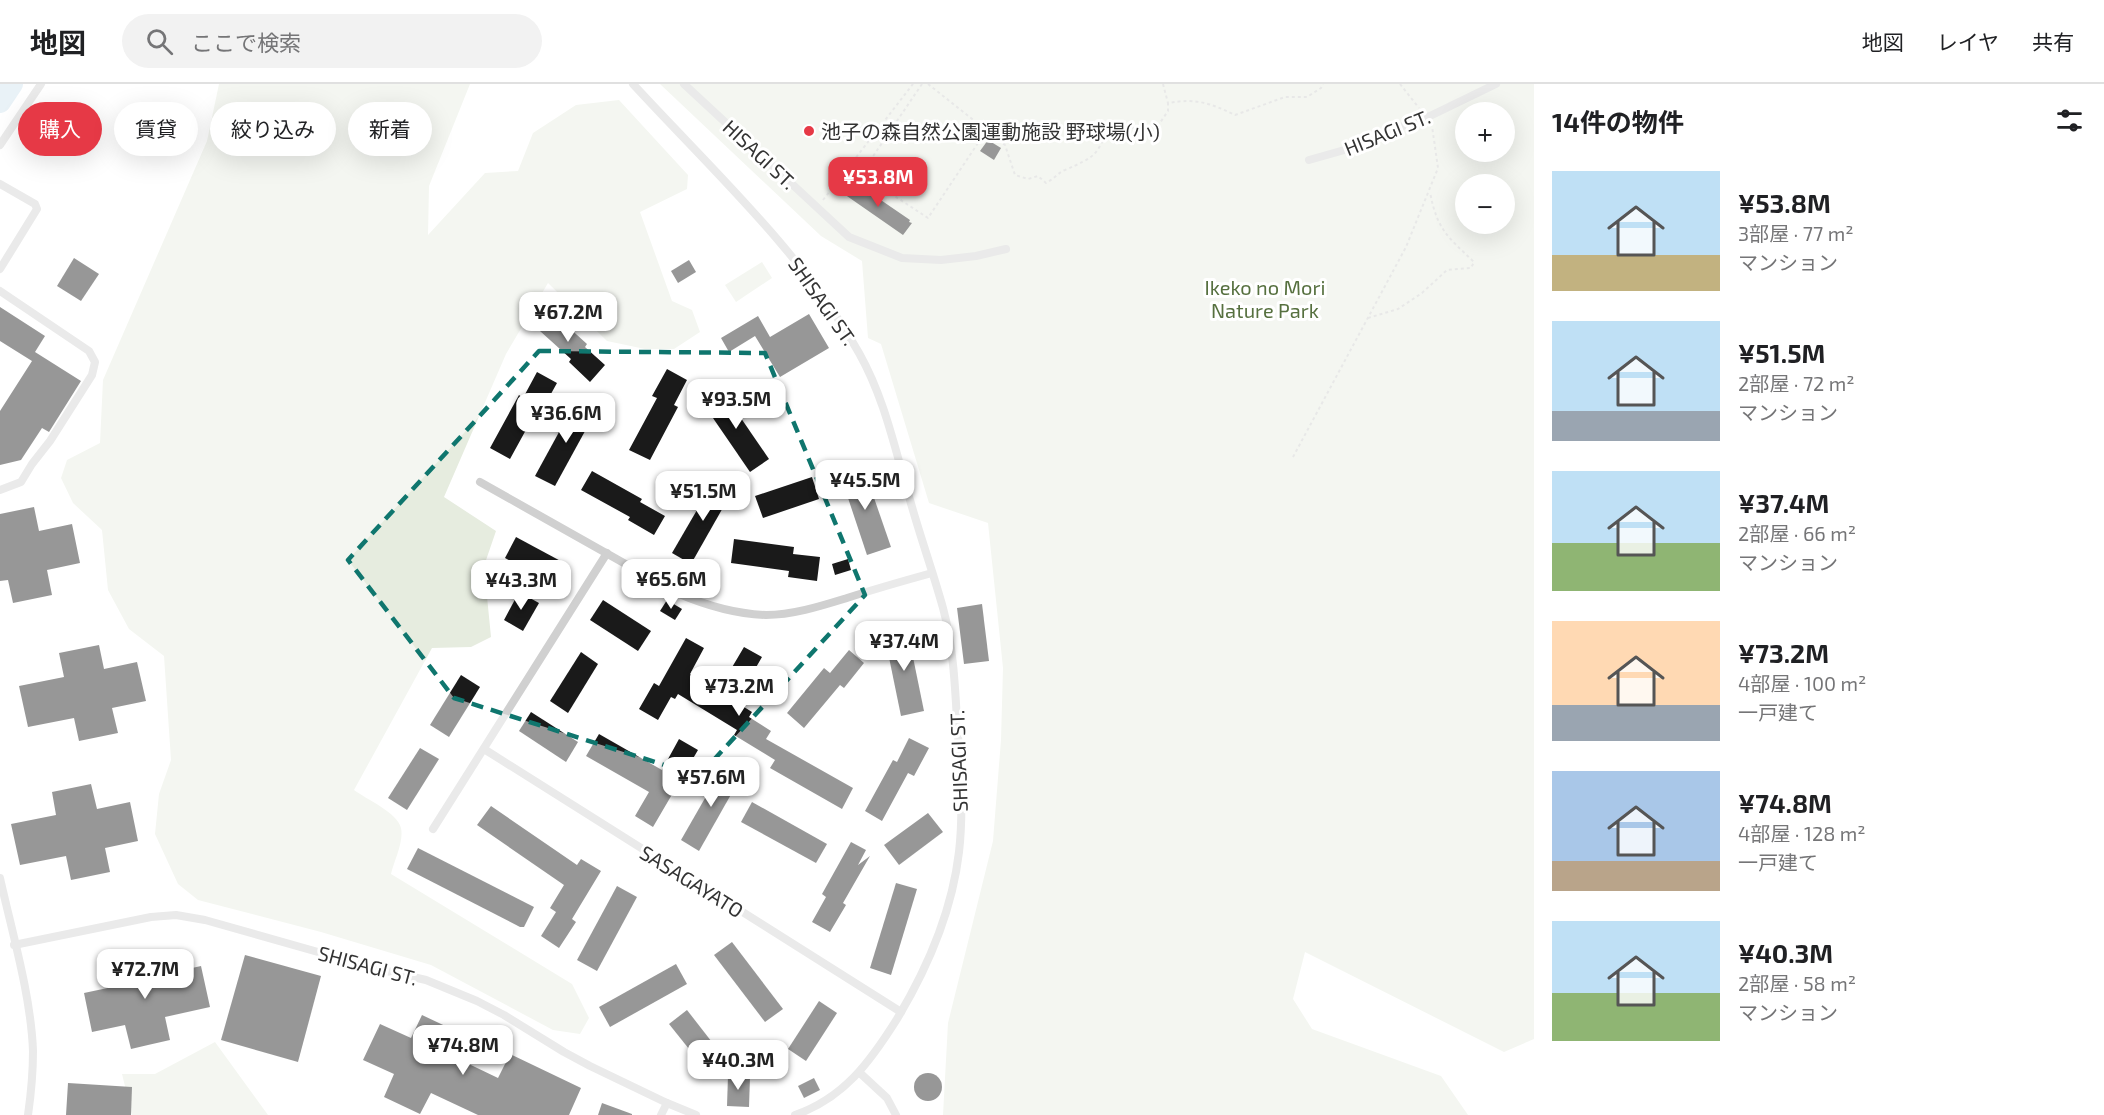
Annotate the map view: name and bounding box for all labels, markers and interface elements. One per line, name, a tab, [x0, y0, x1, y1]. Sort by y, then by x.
search box	[122, 14, 542, 68]
text: 地図	[30, 25, 86, 59]
icon: search	[143, 25, 176, 58]
text: ここで検索	[191, 29, 301, 55]
text: 地図	[1862, 29, 1904, 54]
text: レイヤ	[1937, 29, 1999, 54]
text: 共有	[2032, 29, 2074, 54]
chip: 購入	[18, 102, 102, 156]
chip: 賃貸	[114, 102, 198, 156]
chip: 絞り込み	[210, 102, 336, 156]
chip: 新着	[348, 102, 432, 156]
map controls	[1455, 102, 1515, 234]
button: +	[1455, 102, 1515, 162]
street label: HISAGI ST.	[1340, 104, 1434, 160]
icon: filters	[2053, 104, 2086, 137]
text: 14件の物件	[1552, 106, 1684, 137]
street label: HISAGI ST.	[719, 114, 801, 194]
place label: 池子の森自然公園運動施設 野球場(小)	[821, 119, 1160, 143]
marker: 池子の森自然公園運動施設 野球場(小)	[802, 124, 816, 138]
pin: ¥53.8M	[829, 157, 927, 208]
text: ¥53.8M	[842, 164, 914, 188]
button: −	[1455, 174, 1515, 234]
text: ¥53.8M	[1738, 187, 1831, 218]
icon: home	[1600, 195, 1672, 267]
text: 3部屋 · 77 m²	[1738, 221, 1854, 245]
text: マンション	[1738, 250, 1838, 274]
street label: SHISAGI ST.	[784, 252, 862, 350]
park label: Ikeko no Mori Nature Park	[1205, 275, 1325, 322]
pin: ¥67.2M	[519, 292, 617, 343]
text: ¥67.2M	[533, 299, 603, 323]
text: ¥51.5M	[1738, 337, 1825, 368]
icon: home	[1600, 345, 1672, 417]
text: 2部屋 · 72 m²	[1738, 371, 1855, 395]
pin: ¥93.5M	[687, 379, 785, 430]
text: ¥93.5M	[701, 386, 771, 410]
pin: ¥36.6M	[517, 393, 615, 444]
text: ¥36.6M	[530, 400, 602, 424]
text: マンション	[1738, 400, 1838, 424]
pin: ¥45.5M	[816, 460, 914, 511]
text: ¥45.5M	[829, 467, 901, 491]
pin: ¥51.5M	[654, 471, 752, 522]
text: ¥51.5M	[669, 478, 737, 502]
text: ¥37.4M	[1738, 487, 1829, 518]
icon: home	[1600, 495, 1672, 567]
text: 2部屋 · 66 m²	[1738, 521, 1856, 545]
text: マンション	[1738, 550, 1838, 574]
pin: ¥65.6M	[622, 559, 720, 610]
pin: ¥43.3M	[472, 560, 570, 611]
text: ¥65.6M	[635, 566, 707, 590]
text: ¥43.3M	[485, 567, 557, 591]
pin: ¥37.4M	[855, 621, 953, 672]
text: ¥37.4M	[869, 628, 939, 652]
text: ¥73.2M	[1738, 637, 1829, 668]
icon: home	[1600, 645, 1672, 717]
pin: ¥73.2M	[690, 666, 788, 717]
text: 4部屋 · 100 m²	[1738, 671, 1866, 695]
text: ¥73.2M	[704, 673, 774, 697]
text: 一戸建て	[1738, 700, 1818, 724]
street label: SHISAGI ST.	[944, 710, 972, 812]
pin: ¥57.6M	[662, 757, 760, 808]
text: ¥57.6M	[676, 764, 746, 788]
text: ¥74.8M	[1738, 787, 1832, 818]
icon: home	[1600, 795, 1672, 867]
text: 4部屋 · 128 m²	[1738, 821, 1866, 845]
street label: SASAGAYATO	[636, 840, 748, 922]
text: 一戸建て	[1738, 850, 1818, 874]
text: ¥40.3M	[1738, 937, 1833, 968]
street label: SHISAGI ST.	[316, 940, 420, 990]
icon: home	[1600, 945, 1672, 1017]
pin: ¥72.7M	[96, 949, 194, 1000]
text: ¥72.7M	[111, 956, 179, 980]
text: 2部屋 · 58 m²	[1738, 971, 1856, 995]
text: マンション	[1738, 1000, 1838, 1024]
pin: ¥74.8M	[414, 1025, 512, 1076]
text: ¥74.8M	[427, 1032, 499, 1056]
pin: ¥40.3M	[689, 1040, 787, 1091]
text: ¥40.3M	[701, 1047, 775, 1071]

